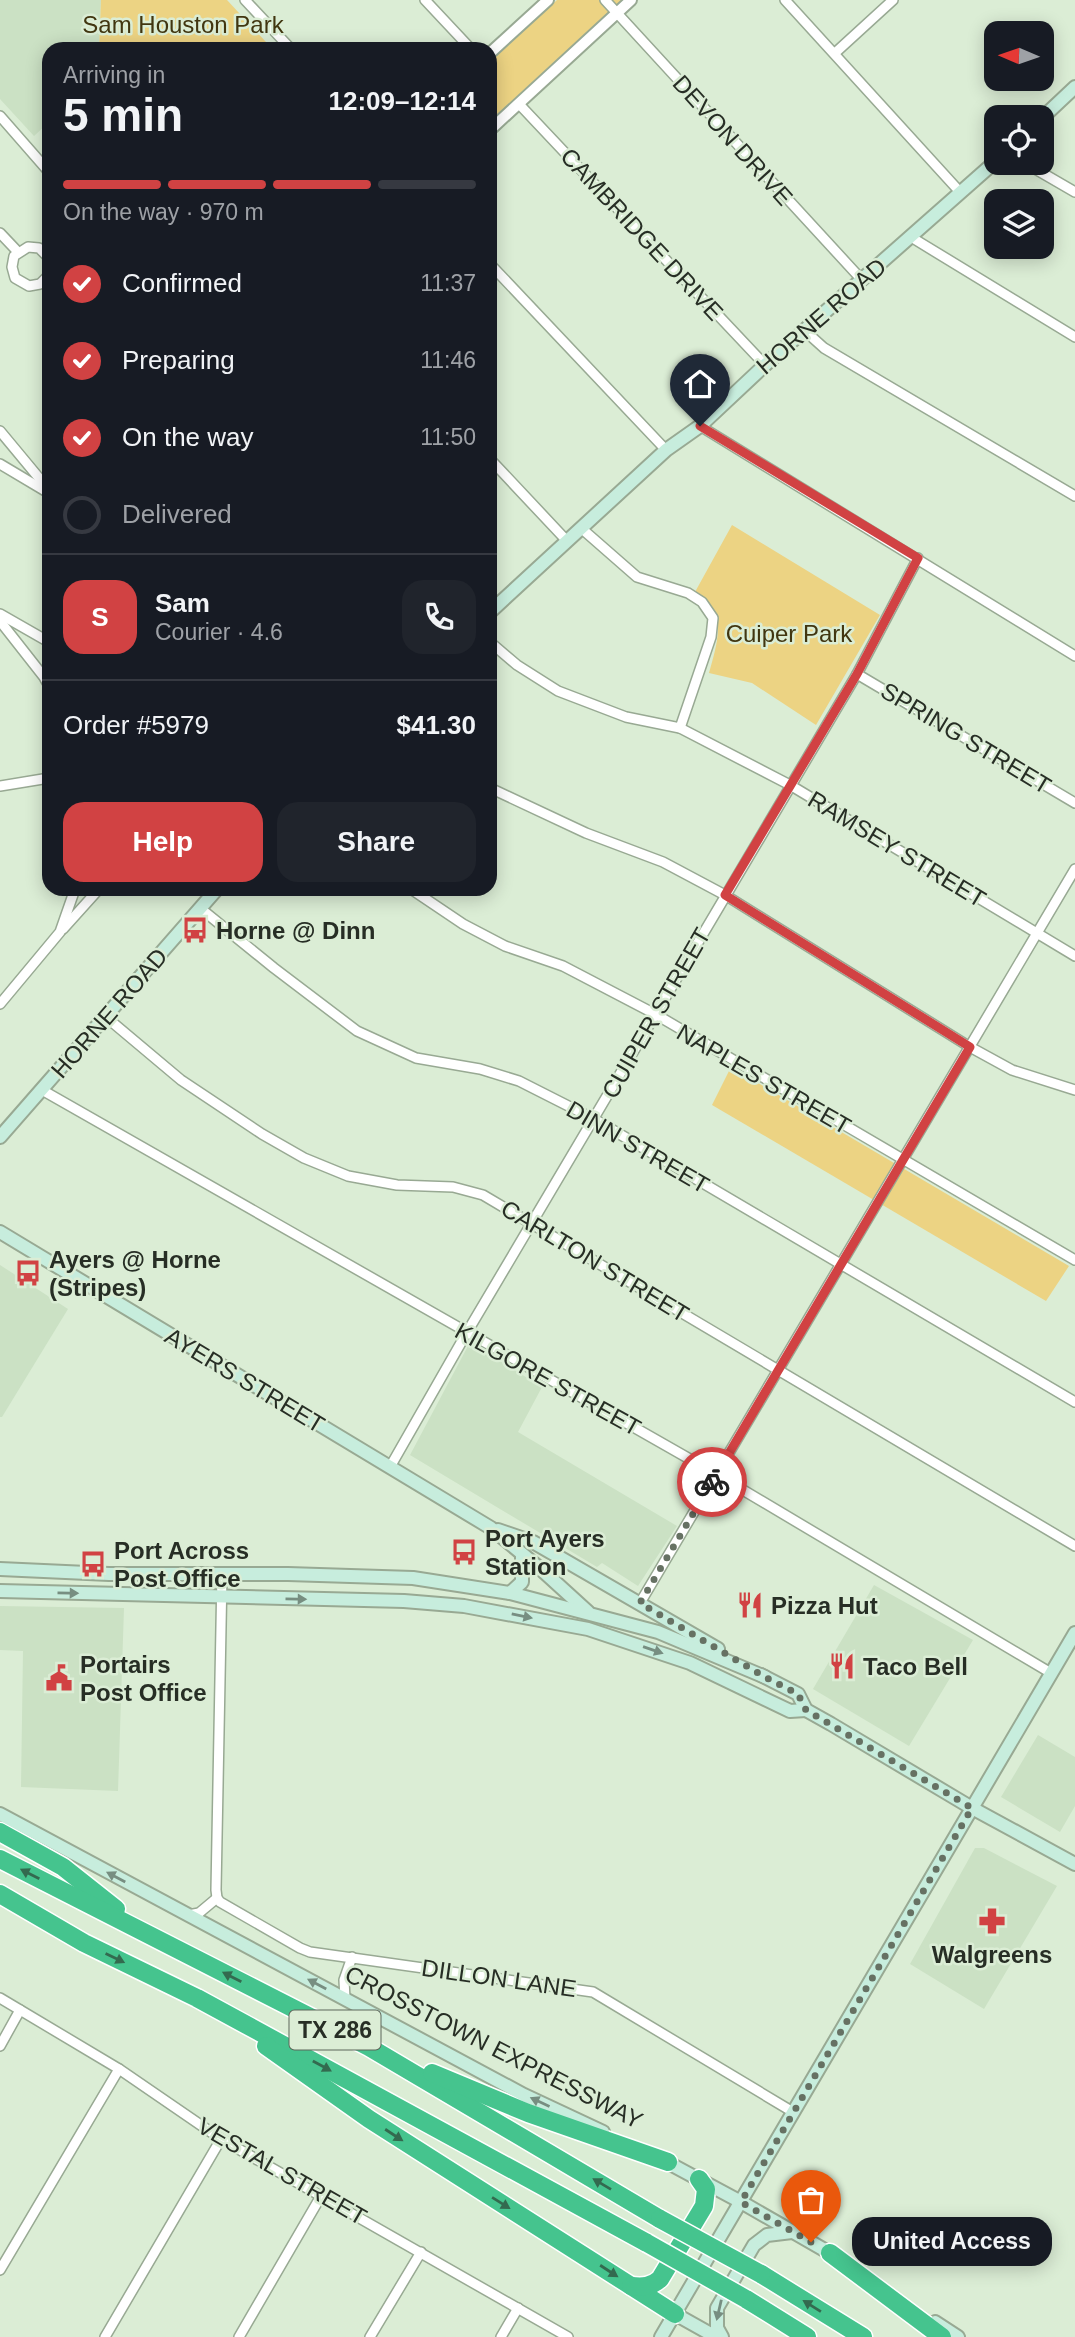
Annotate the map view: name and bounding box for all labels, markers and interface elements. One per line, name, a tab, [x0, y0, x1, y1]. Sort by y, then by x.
park label: Sam Houston Park	[82, 11, 285, 38]
north arrow	[984, 21, 1054, 91]
map controls	[984, 21, 1054, 259]
text: Arriving in	[63, 62, 165, 88]
street label: DEVON DRIVE	[668, 70, 798, 210]
text: 12:09–12:14	[329, 86, 476, 116]
text: 5 min	[63, 89, 183, 141]
button: locate	[984, 105, 1054, 175]
street label: CAMBRIDGE DRIVE	[555, 142, 729, 326]
button: layers	[984, 189, 1054, 259]
text: On the way · 970 m	[63, 199, 264, 225]
street label: HORNE ROAD	[751, 252, 891, 380]
icon: check	[63, 265, 101, 303]
text: Confirmed	[122, 268, 242, 298]
text: 11:37	[420, 270, 476, 296]
icon: check	[63, 342, 101, 380]
text: Preparing	[122, 345, 235, 375]
text: 11:46	[420, 347, 476, 373]
pin	[670, 354, 730, 426]
icon: home	[681, 365, 719, 403]
icon: check	[63, 419, 101, 457]
text: On the way	[122, 422, 254, 452]
text: 11:50	[420, 424, 476, 450]
text: Delivered	[122, 499, 232, 529]
button: phone	[402, 580, 476, 654]
text: Sam	[155, 588, 210, 618]
text: S	[91, 602, 109, 632]
text: Courier · 4.6	[155, 619, 283, 645]
park label: Cuiper Park	[726, 620, 853, 647]
street label: SPRING STREET	[876, 677, 1056, 800]
text: Order #5979	[63, 710, 209, 740]
text: $41.30	[396, 710, 476, 740]
street label: RAMSEY STREET	[803, 785, 991, 913]
button: Help	[63, 802, 263, 882]
button: Share	[277, 802, 476, 882]
bus stop icon: Horne @ Dinn	[180, 915, 210, 945]
place label: Horne @ Dinn	[216, 917, 375, 944]
street label: CUIPER STREET	[596, 923, 716, 1103]
street label: HORNE ROAD	[45, 943, 173, 1083]
street label: NAPLES STREET	[672, 1018, 856, 1140]
street label: DINN STREET	[562, 1095, 714, 1199]
street label: CARLTON STREET	[496, 1194, 694, 1328]
place label: Ayers @ Horne (Stripes)	[49, 1246, 221, 1301]
bus stop icon: Ayers @ Horne (Stripes)	[13, 1258, 43, 1288]
street label: KILGORE STREET	[450, 1317, 646, 1441]
street label: AYERS STREET	[161, 1322, 330, 1438]
courier	[677, 1447, 747, 1517]
icon: bike	[693, 1463, 731, 1501]
place label: Port Ayers Station	[485, 1525, 605, 1580]
place label: Port Across Post Office	[114, 1537, 249, 1592]
bus stop icon: Port Ayers Station	[449, 1537, 479, 1567]
bus stop icon: Port Across Post Office	[78, 1549, 108, 1579]
one-way arrow	[57, 1587, 79, 1599]
restaurant icon: Pizza Hut	[735, 1590, 765, 1620]
place label: Pizza Hut	[771, 1592, 878, 1619]
one-way arrow	[285, 1593, 307, 1604]
one-way arrow	[511, 1610, 533, 1621]
one-way arrow	[643, 1645, 664, 1656]
place label: Portairs Post Office	[80, 1651, 207, 1706]
restaurant icon: Taco Bell	[827, 1651, 857, 1681]
place label: Taco Bell	[863, 1653, 968, 1680]
public building icon: Portairs Post Office	[44, 1663, 74, 1693]
one-way arrow	[20, 1868, 40, 1879]
one-way arrow	[107, 1871, 126, 1883]
pharmacy icon: Walgreens	[977, 1906, 1007, 1936]
place label: Walgreens	[932, 1941, 1052, 1968]
one-way arrow	[105, 1953, 125, 1964]
street label: DILLON LANE	[420, 1954, 578, 2002]
street label: CROSSTOWN EXPRESSWAY	[341, 1960, 647, 2134]
one-way arrow	[222, 1972, 242, 1983]
one-way arrow	[306, 1979, 326, 1991]
road number: TX 286	[290, 2010, 380, 2050]
one-way arrow	[312, 2059, 332, 2071]
one-way arrow	[530, 2096, 550, 2108]
street label: VESTAL STREET	[193, 2112, 372, 2231]
one-way arrow	[384, 2128, 404, 2141]
pin	[781, 2170, 841, 2242]
one-way arrow	[592, 2178, 611, 2190]
icon: bag	[792, 2181, 830, 2219]
one-way arrow	[491, 2196, 511, 2209]
callout: United Access	[853, 2218, 1052, 2266]
text: United Access	[873, 2228, 1031, 2254]
one-way arrow	[599, 2265, 618, 2278]
one-way arrow	[802, 2299, 821, 2312]
one-way arrow	[713, 2300, 724, 2322]

